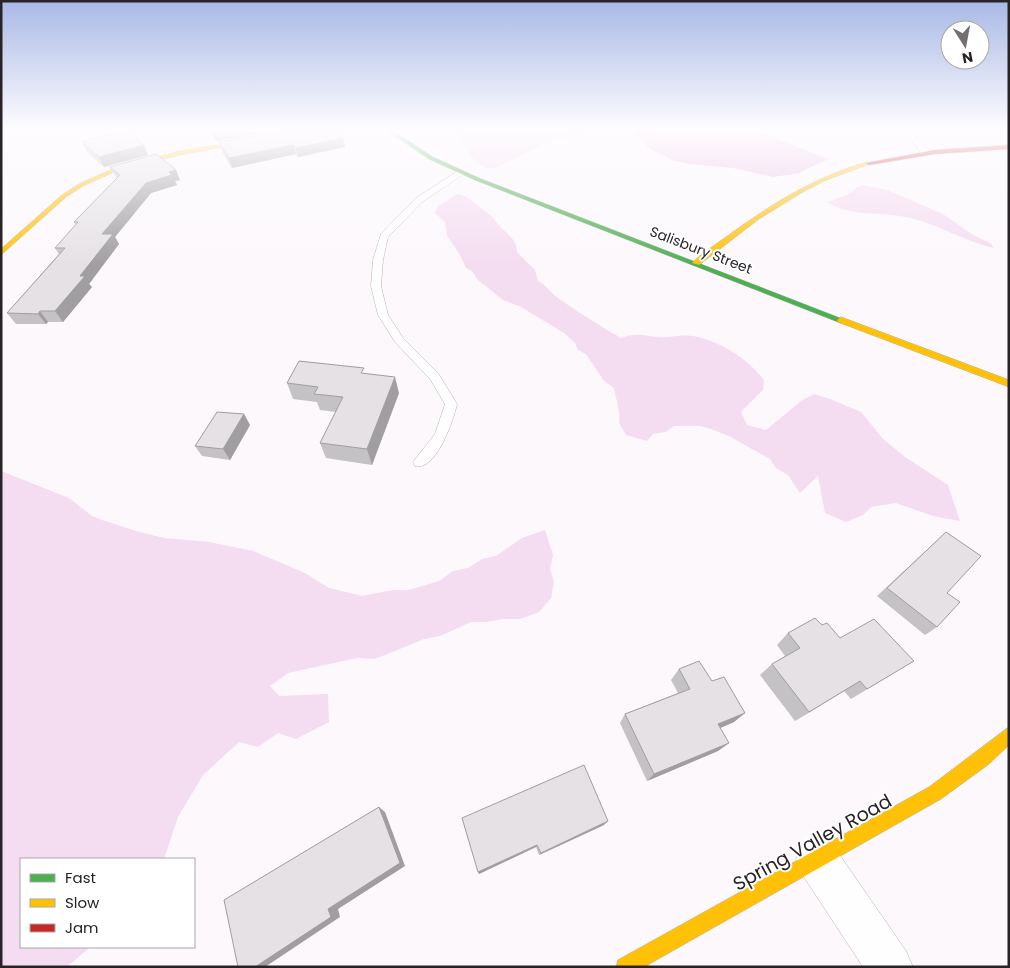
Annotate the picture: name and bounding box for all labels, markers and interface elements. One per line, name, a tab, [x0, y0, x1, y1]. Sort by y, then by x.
north arrow	[940, 20, 990, 70]
text: N	[960, 47, 975, 69]
street label: Salisbury Street	[647, 221, 755, 279]
street label: Spring Valley Road	[728, 788, 897, 897]
legend	[20, 858, 195, 948]
text: Fast	[65, 867, 96, 888]
text: Slow	[65, 892, 100, 913]
text: Jam	[65, 917, 99, 938]

